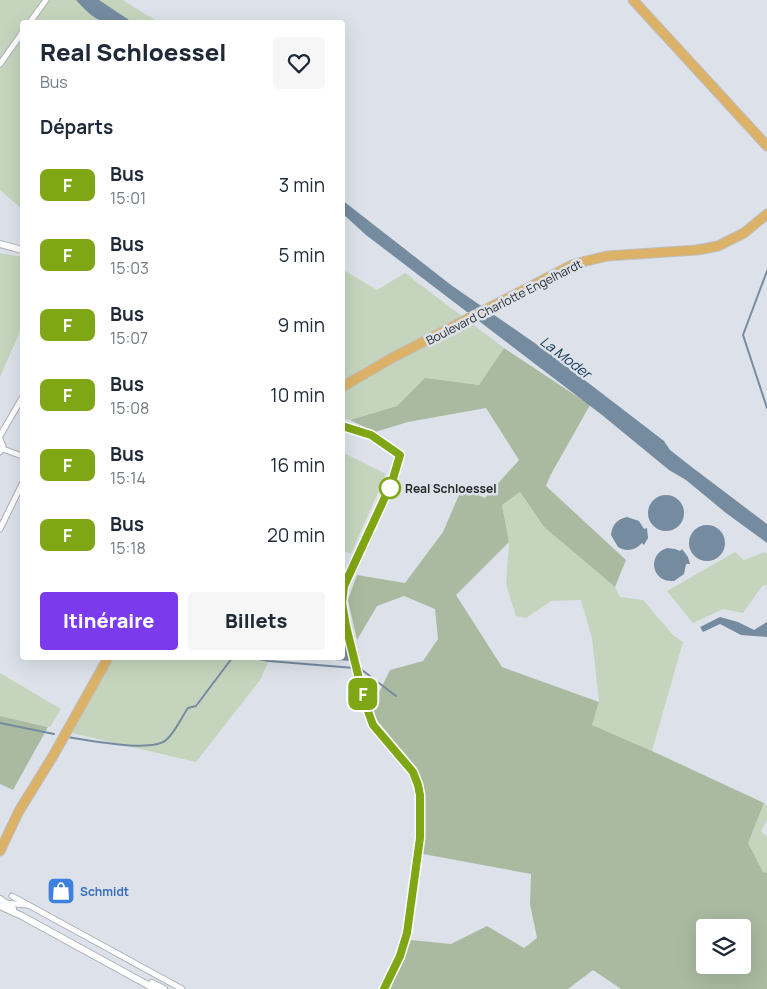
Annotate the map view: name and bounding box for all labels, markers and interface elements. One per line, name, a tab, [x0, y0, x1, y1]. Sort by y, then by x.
text: Real Schloessel	[40, 35, 226, 68]
button: heart	[273, 37, 325, 89]
text: Bus	[40, 71, 68, 93]
text: Départs	[40, 114, 113, 140]
text: Bus	[110, 161, 144, 187]
text: 3 min	[279, 172, 325, 198]
text: F	[63, 173, 72, 197]
text: 15:01	[110, 187, 146, 209]
text: Bus	[110, 231, 144, 257]
text: 5 min	[278, 242, 325, 268]
text: F	[63, 243, 72, 267]
street label: Boulevard Charlotte Engelhardt	[423, 255, 585, 349]
text: 15:03	[110, 257, 149, 279]
text: Bus	[110, 301, 144, 327]
text: 9 min	[278, 312, 325, 338]
text: F	[63, 313, 72, 337]
text: 15:07	[110, 327, 148, 349]
water label: La Moder	[537, 332, 597, 384]
text: Bus	[110, 371, 144, 397]
text: 10 min	[270, 382, 325, 408]
text: F	[63, 383, 72, 407]
text: 15:08	[110, 397, 149, 419]
text: Bus	[110, 441, 144, 467]
text: 16 min	[270, 452, 325, 478]
text: F	[63, 453, 72, 477]
text: 15:14	[110, 467, 146, 489]
marker: Real Schloessel	[379, 477, 401, 499]
place label: Real Schloessel	[405, 480, 497, 497]
text: Bus	[110, 511, 144, 537]
text: 20 min	[267, 522, 325, 548]
text: F	[63, 523, 72, 547]
text: 15:18	[110, 537, 146, 559]
button: Itinéraire	[40, 592, 178, 650]
button: Billets	[188, 592, 325, 650]
line badge: F	[347, 678, 379, 710]
text: F	[358, 682, 368, 706]
shop icon: Schmidt	[46, 876, 76, 906]
place label: Schmidt	[80, 883, 129, 900]
map controls	[696, 919, 751, 974]
button: layers	[696, 919, 751, 974]

